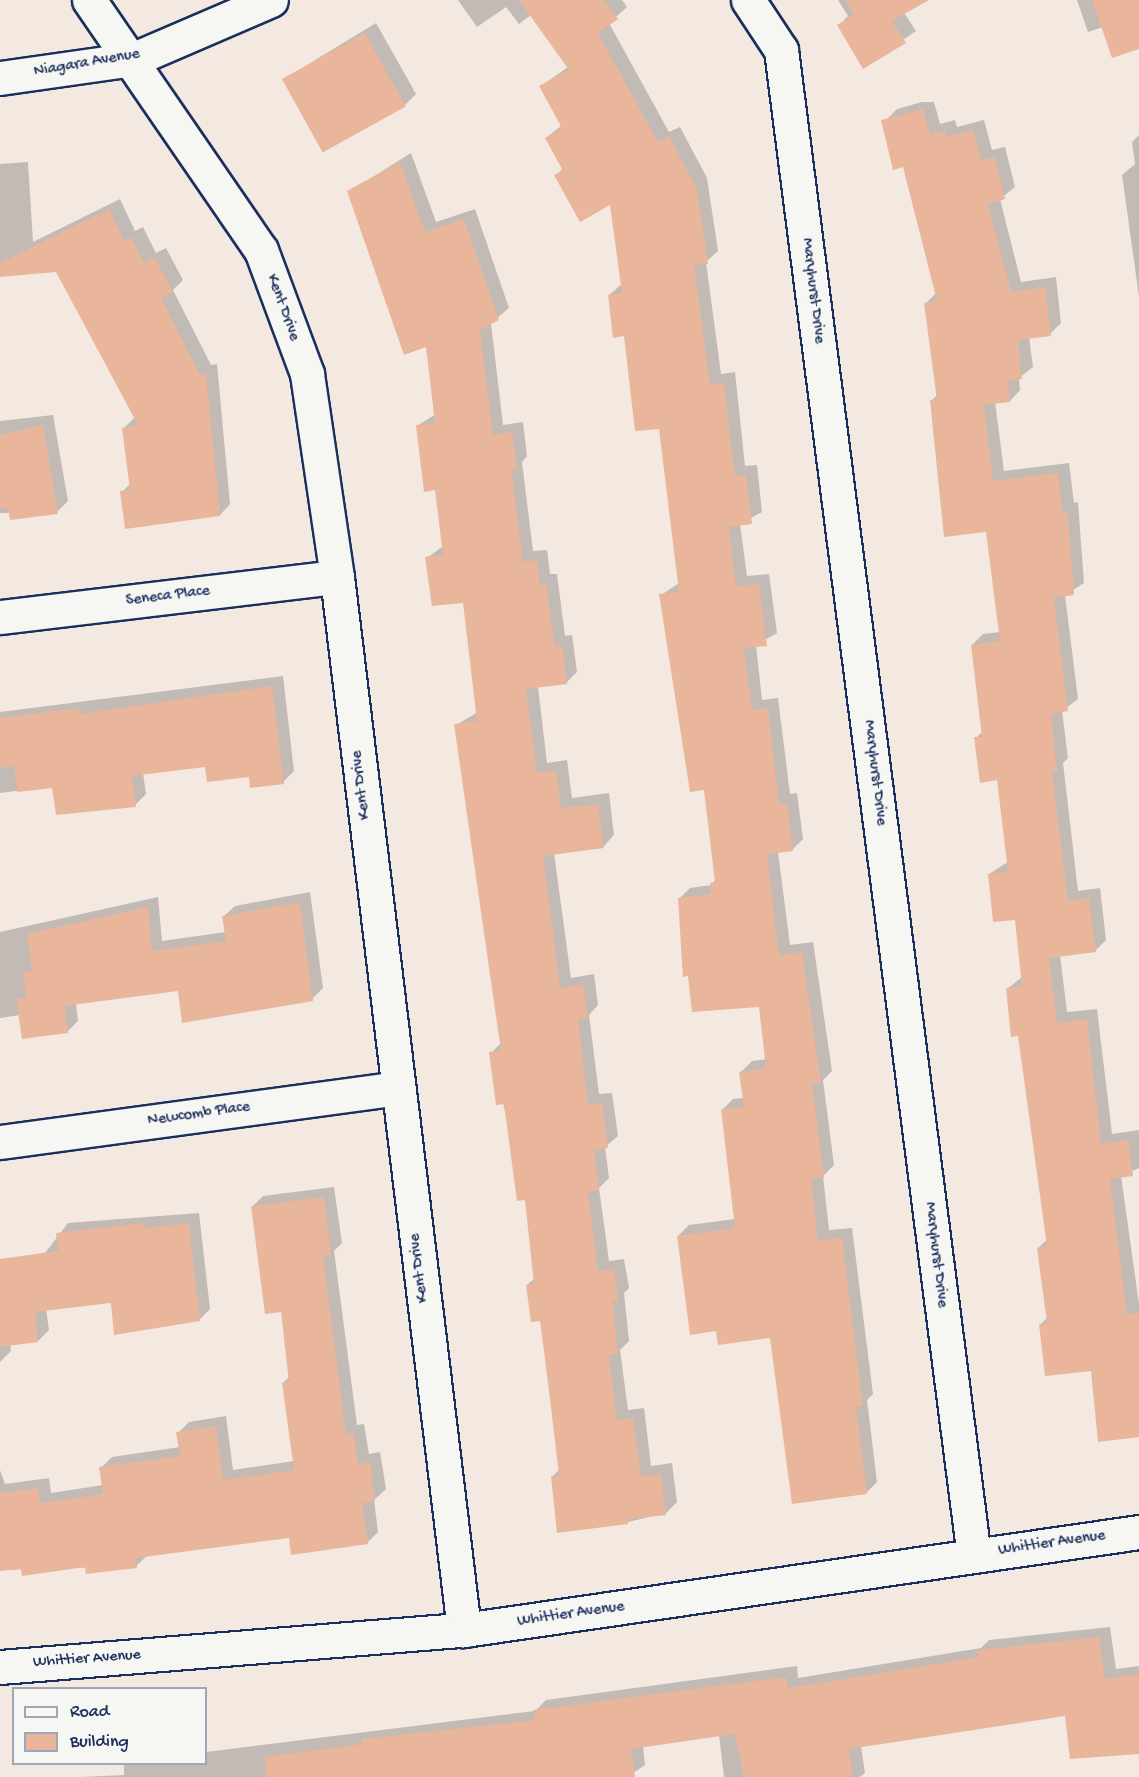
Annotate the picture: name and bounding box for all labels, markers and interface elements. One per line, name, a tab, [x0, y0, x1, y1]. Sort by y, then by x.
street label: Niagara Avenue	[33, 45, 141, 83]
street label: Maryhurst Drive	[796, 237, 828, 345]
street label: Kent Drive	[261, 272, 303, 344]
street label: Seneca Place	[125, 582, 211, 612]
street label: Maryhurst Drive	[858, 719, 890, 827]
street label: Kent Drive	[348, 749, 376, 821]
street label: Newcomb Place	[146, 1098, 252, 1132]
street label: Maryhurst Drive	[919, 1201, 951, 1309]
street label: Kent Drive	[406, 1232, 434, 1304]
street label: Whittier Avenue	[997, 1527, 1107, 1561]
street label: Whittier Avenue	[516, 1598, 626, 1632]
street label: Whittier Avenue	[32, 1647, 142, 1673]
legend	[12, 1687, 207, 1765]
text: Road	[70, 1702, 109, 1723]
text: Building	[70, 1732, 129, 1753]

